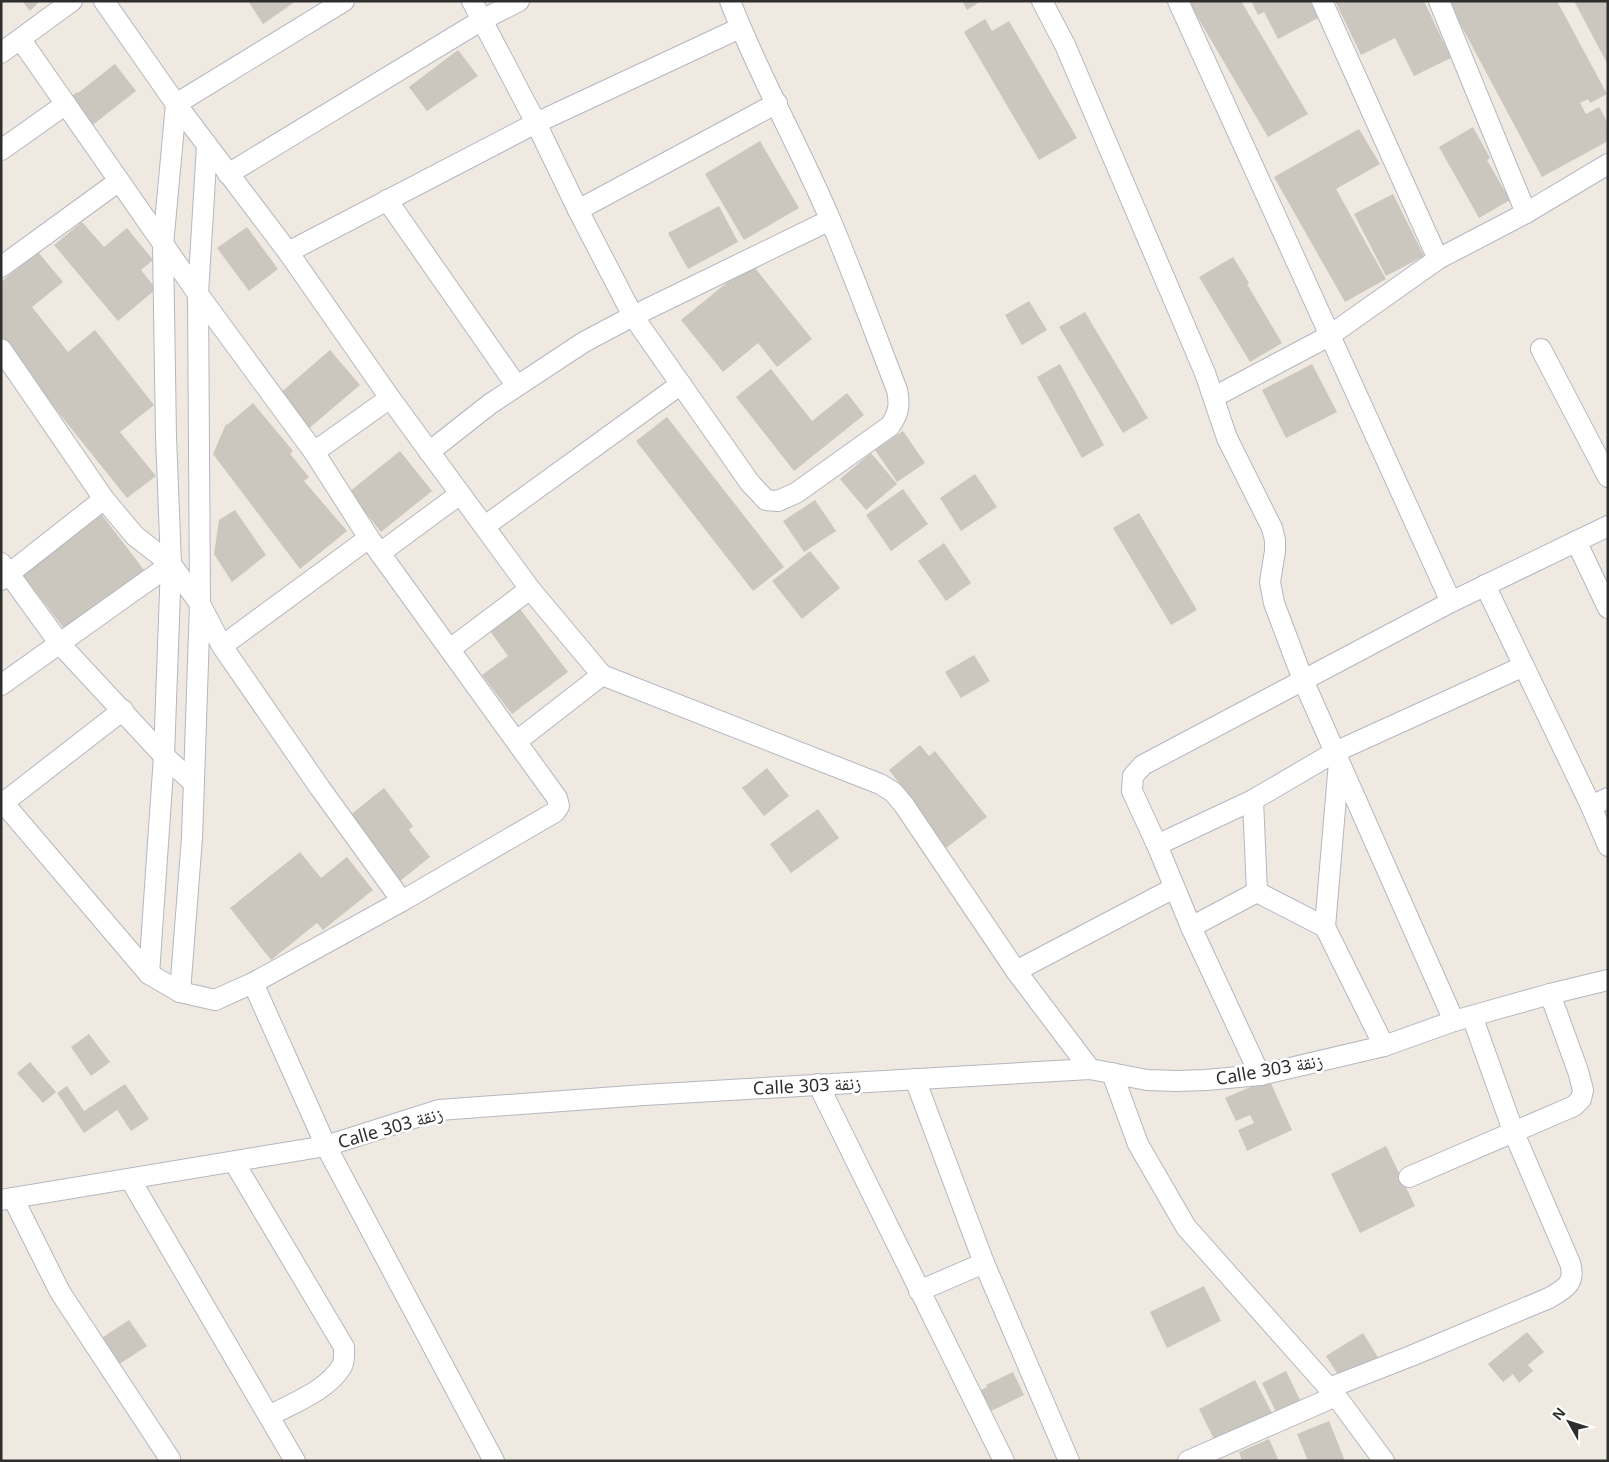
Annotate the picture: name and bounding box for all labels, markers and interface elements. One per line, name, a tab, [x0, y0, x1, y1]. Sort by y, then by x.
street label: Calle 303 زنقة	[1214, 1048, 1324, 1090]
street label: Calle 303 زنقة	[752, 1070, 862, 1100]
street label: Calle 303 زنقة	[335, 1101, 445, 1153]
north arrow	[1544, 1397, 1594, 1447]
text: N	[1548, 1403, 1569, 1424]

